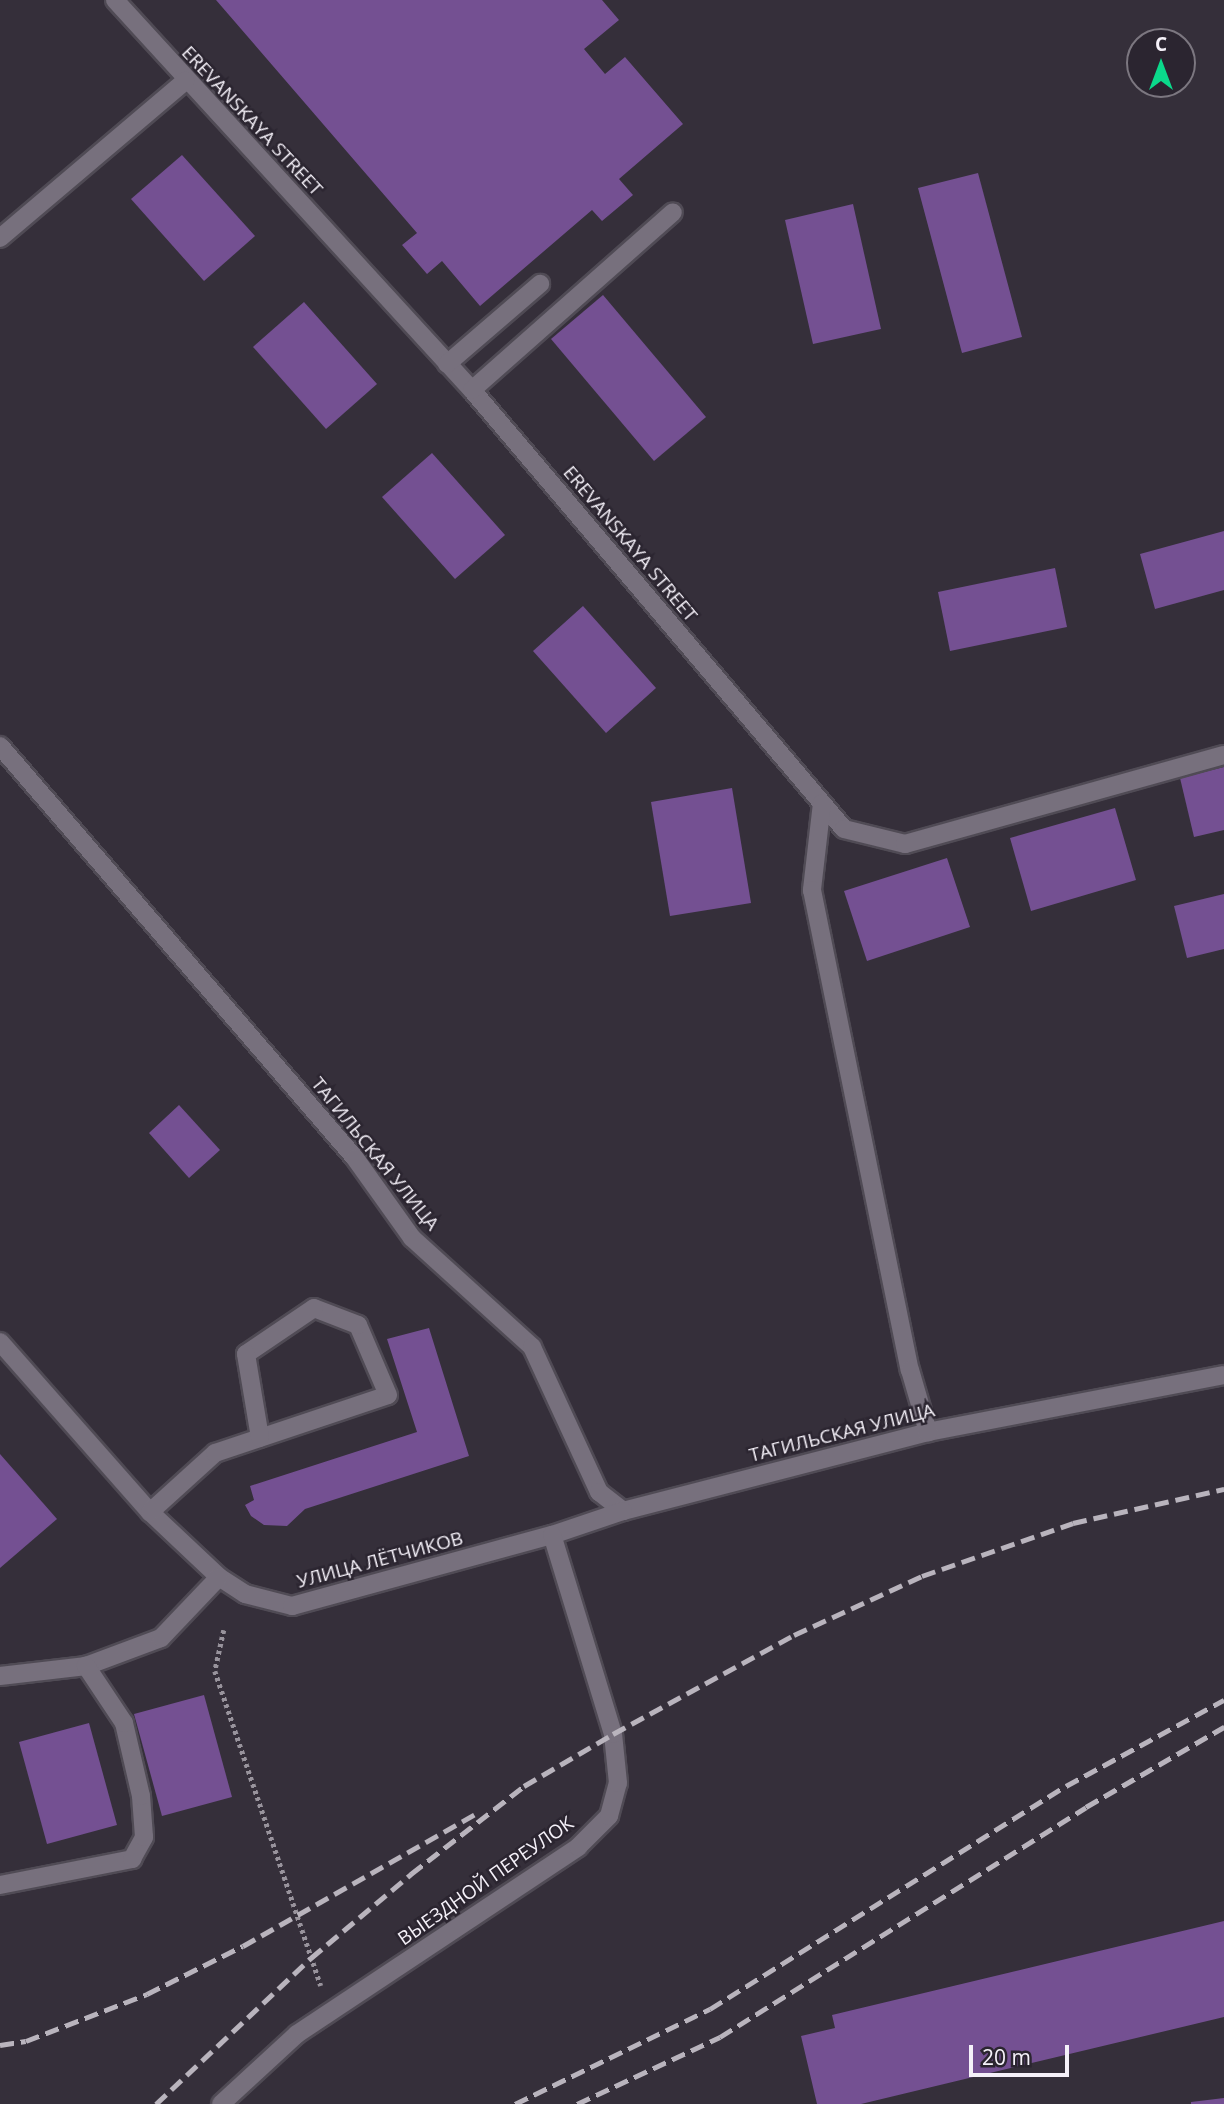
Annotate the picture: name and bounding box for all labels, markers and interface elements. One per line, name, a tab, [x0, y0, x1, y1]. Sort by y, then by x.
north arrow	[1126, 28, 1196, 98]
text: С	[1155, 31, 1167, 57]
street label: EREVANSKAYA STREET	[177, 41, 327, 201]
street label: EREVANSKAYA STREET	[558, 461, 702, 627]
street label: ТАГИЛЬСКАЯ УЛИЦА	[306, 1073, 444, 1235]
street label: ТАГИЛЬСКАЯ УЛИЦА	[747, 1399, 937, 1467]
street label: УЛИЦА ЛЁТЧИКОВ	[294, 1527, 466, 1593]
street label: ВЫЕЗДНОЙ ПЕРЕУЛОК	[394, 1812, 578, 1950]
scale bar	[972, 2030, 1072, 2074]
text: 20 m	[982, 2043, 1031, 2071]

